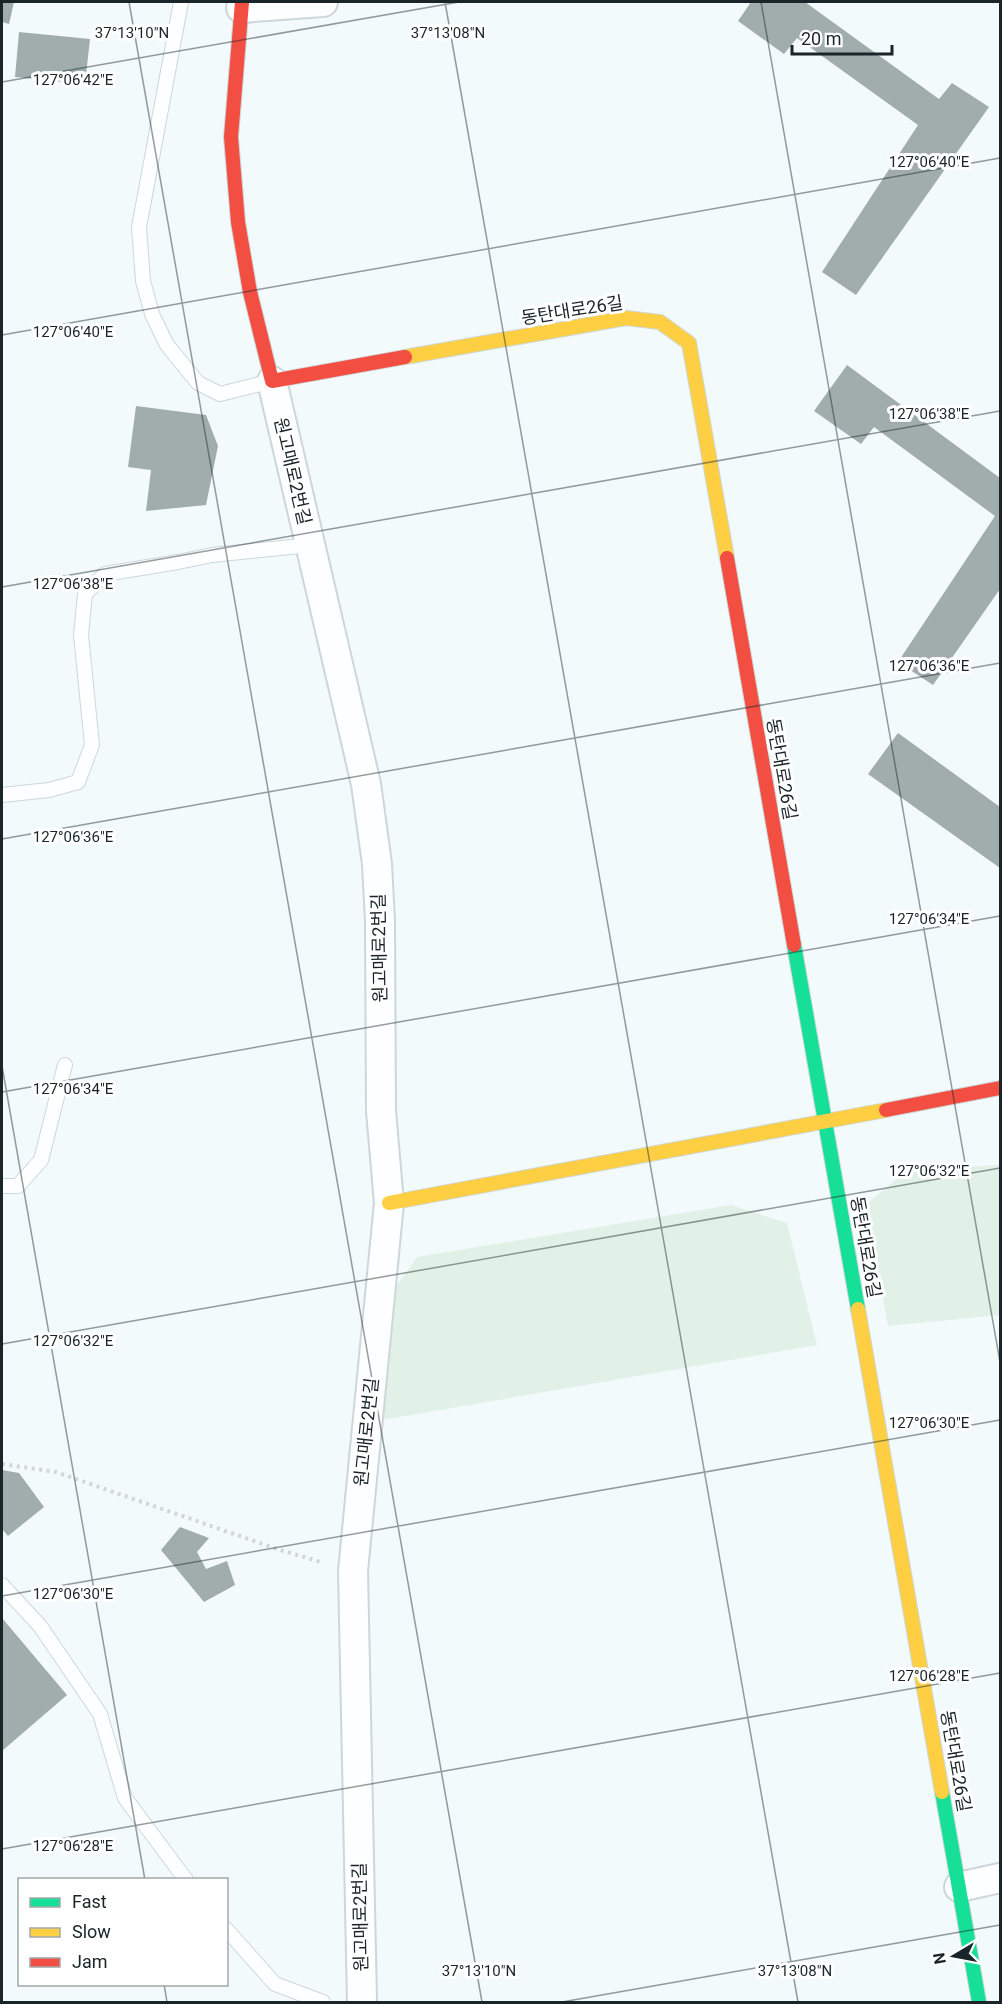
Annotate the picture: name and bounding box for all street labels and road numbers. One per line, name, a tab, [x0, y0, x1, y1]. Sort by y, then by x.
street label: 동탄대로26길	[519, 292, 625, 328]
street label: 원고매로2번길	[270, 415, 316, 527]
street label: 동탄대로26길	[763, 716, 801, 822]
street label: 원고매로2번길	[368, 893, 390, 1003]
street label: 동탄대로26길	[847, 1194, 885, 1300]
street label: 원고매로2번길	[350, 1376, 382, 1488]
street label: 동탄대로26길	[937, 1708, 975, 1814]
street label: 원고매로2번길	[349, 1862, 371, 1972]

